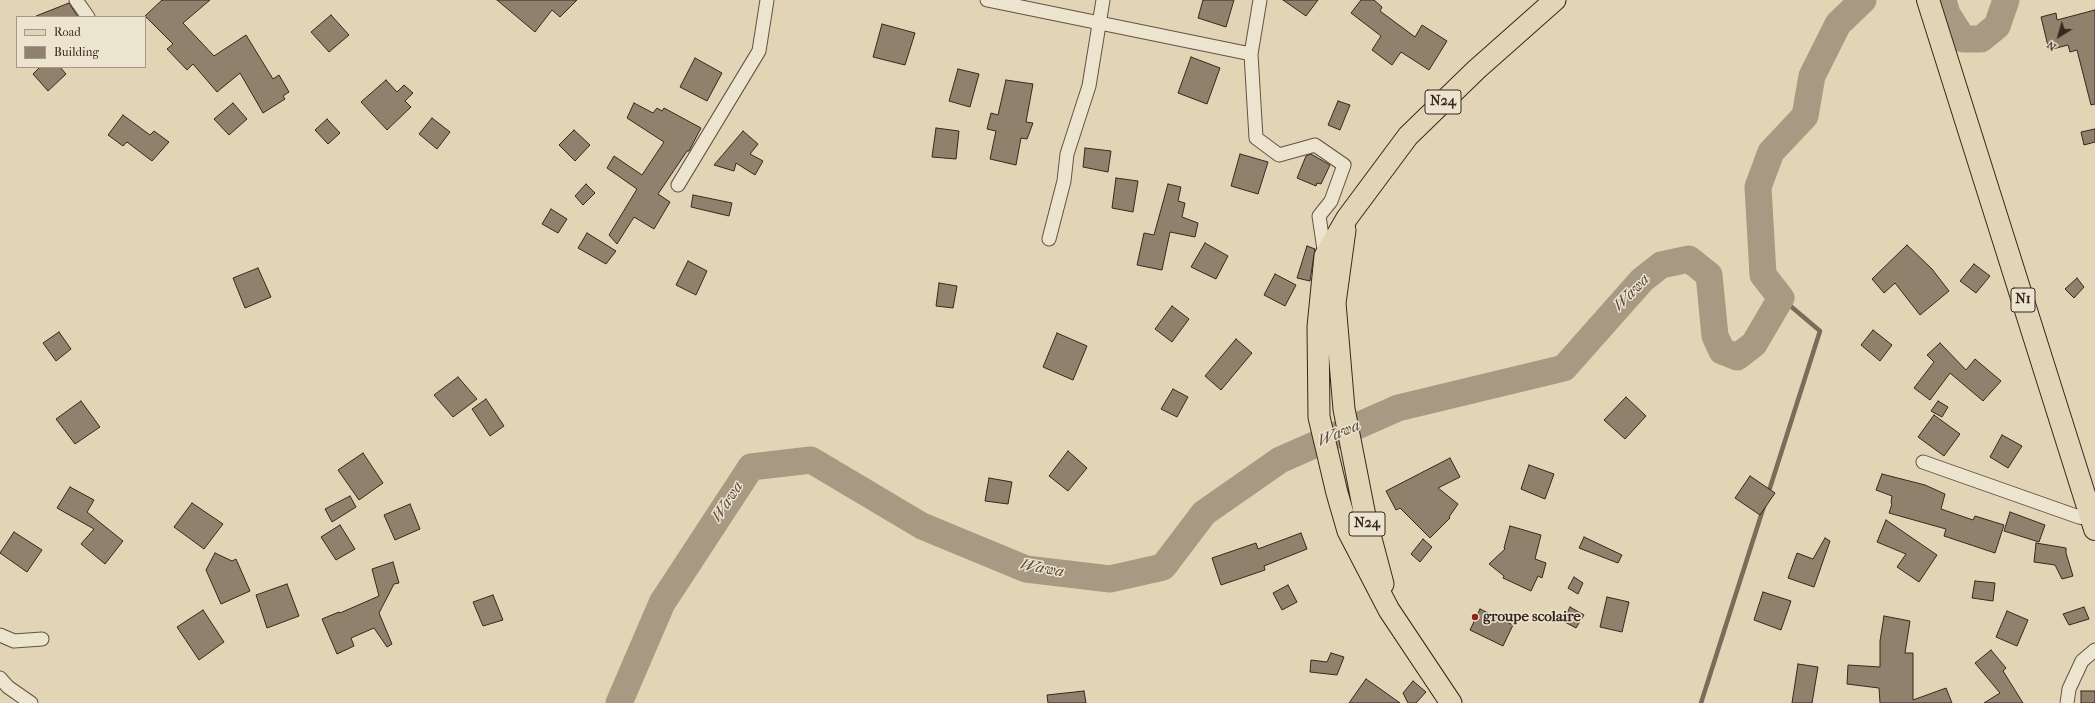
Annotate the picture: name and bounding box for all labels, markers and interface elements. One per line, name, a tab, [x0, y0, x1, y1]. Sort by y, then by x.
legend	[16, 16, 146, 68]
north arrow	[2039, 16, 2079, 56]
text: Road	[54, 25, 81, 39]
text: N	[2044, 38, 2059, 54]
text: Building	[54, 45, 99, 59]
road number: N24	[1425, 90, 1461, 114]
water label: Wawa	[1610, 270, 1654, 316]
road number: N1	[2011, 288, 2035, 312]
water label: Wawa	[1315, 417, 1363, 451]
water label: Wawa	[708, 478, 748, 526]
road number: N24	[1349, 512, 1385, 536]
water label: Wawa	[1019, 556, 1065, 582]
place label: groupe scolaire	[1483, 608, 1581, 626]
marker: groupe scolaire	[1470, 612, 1480, 622]

